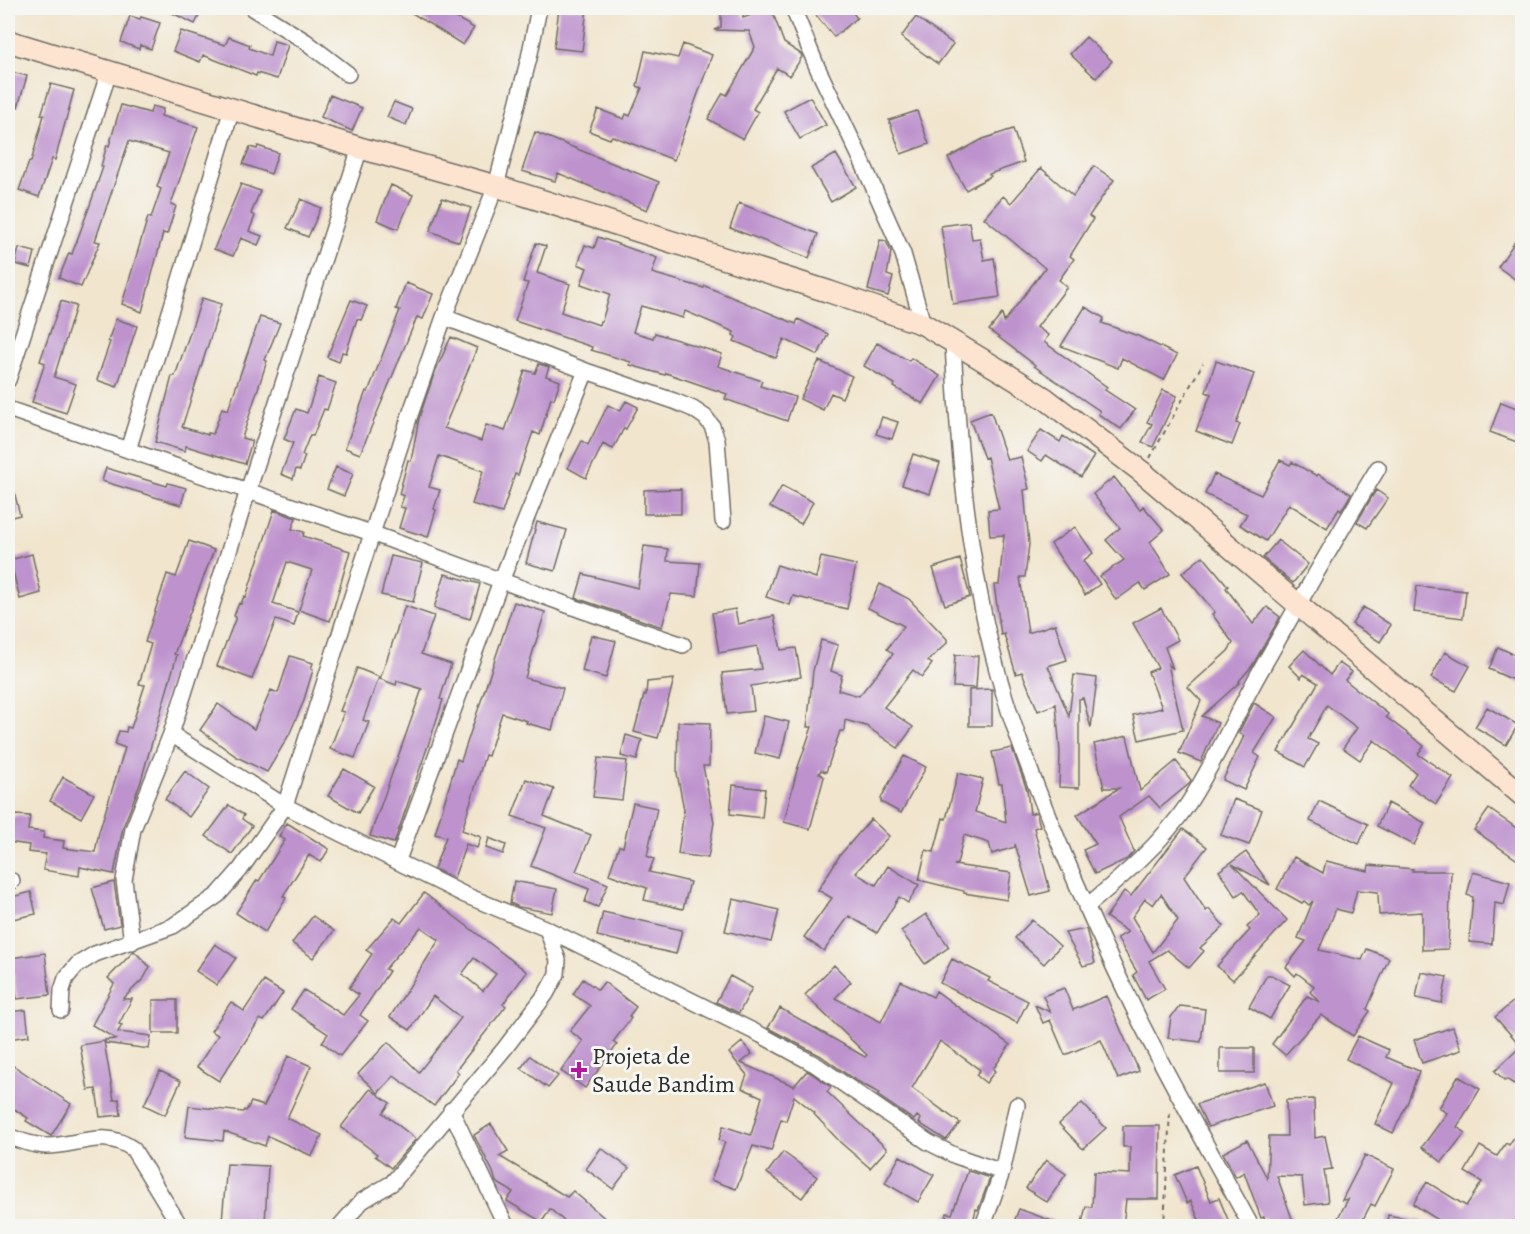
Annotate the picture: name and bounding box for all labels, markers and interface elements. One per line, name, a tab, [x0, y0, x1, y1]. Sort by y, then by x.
place label: Projeta de Saude Bandim	[592, 1040, 735, 1100]
marker: Projeta de Saude Bandim	[570, 1061, 588, 1079]

